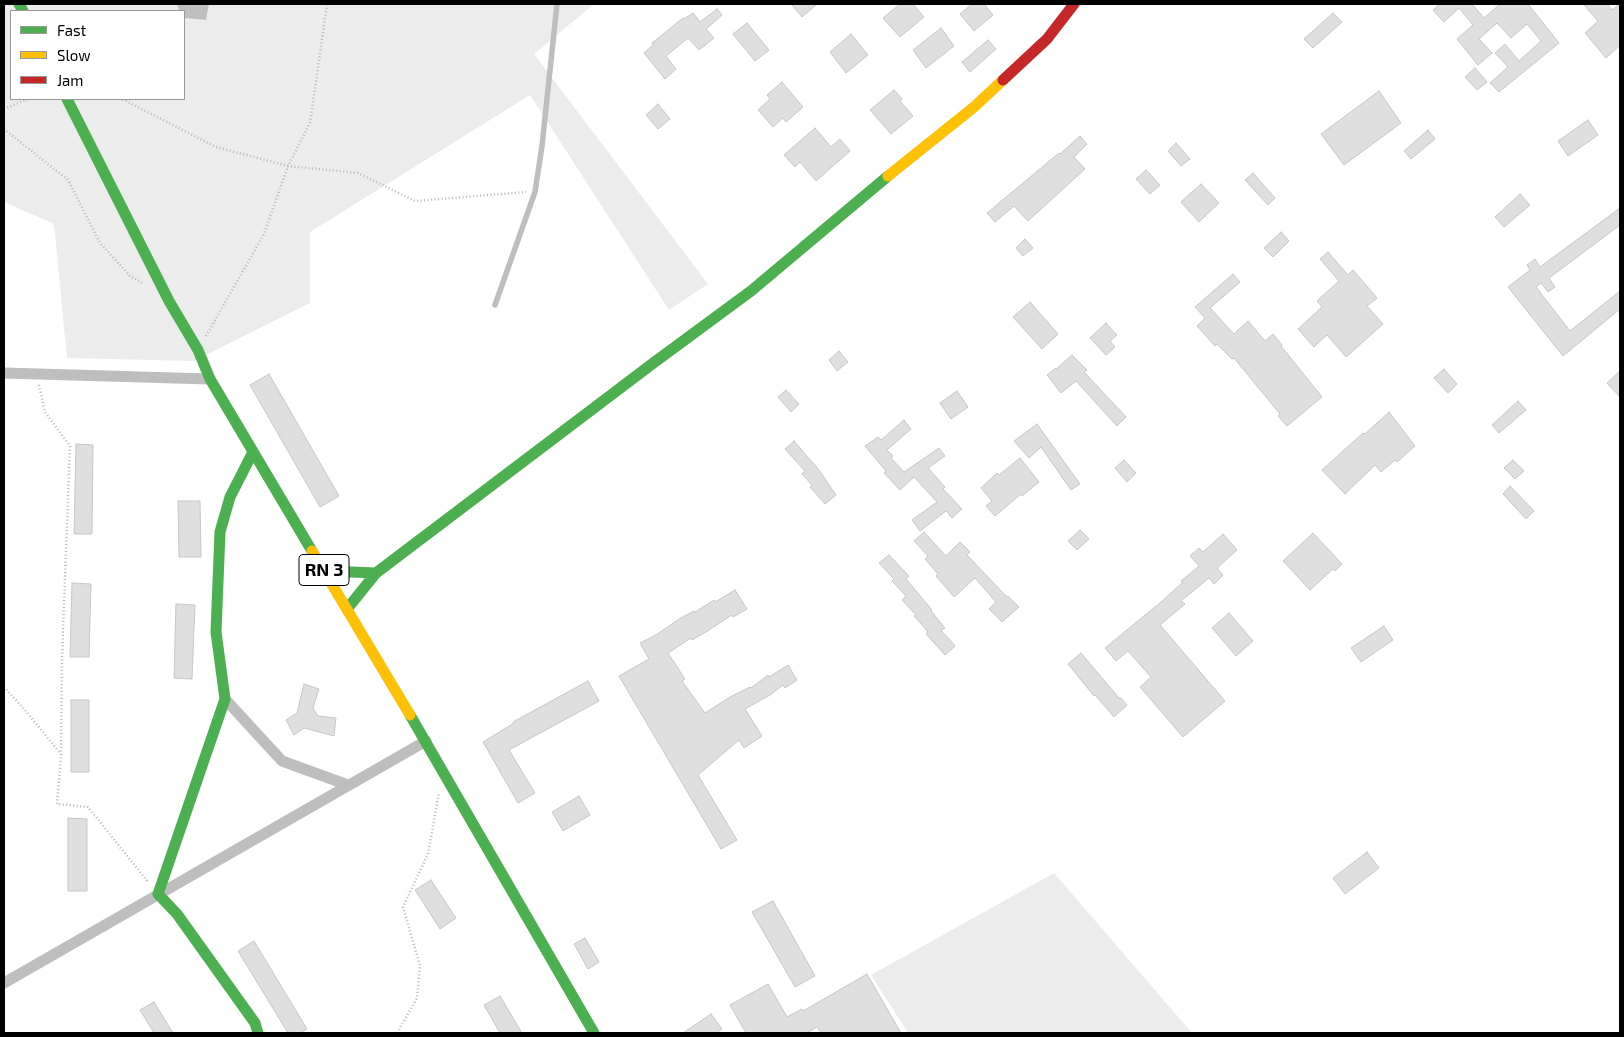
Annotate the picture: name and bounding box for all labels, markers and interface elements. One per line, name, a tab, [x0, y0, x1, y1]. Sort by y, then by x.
legend	[10, 10, 185, 100]
text: Fast	[57, 21, 86, 39]
text: Slow	[57, 46, 91, 64]
text: Jam	[57, 71, 83, 89]
road number: RN 3	[299, 554, 349, 586]

